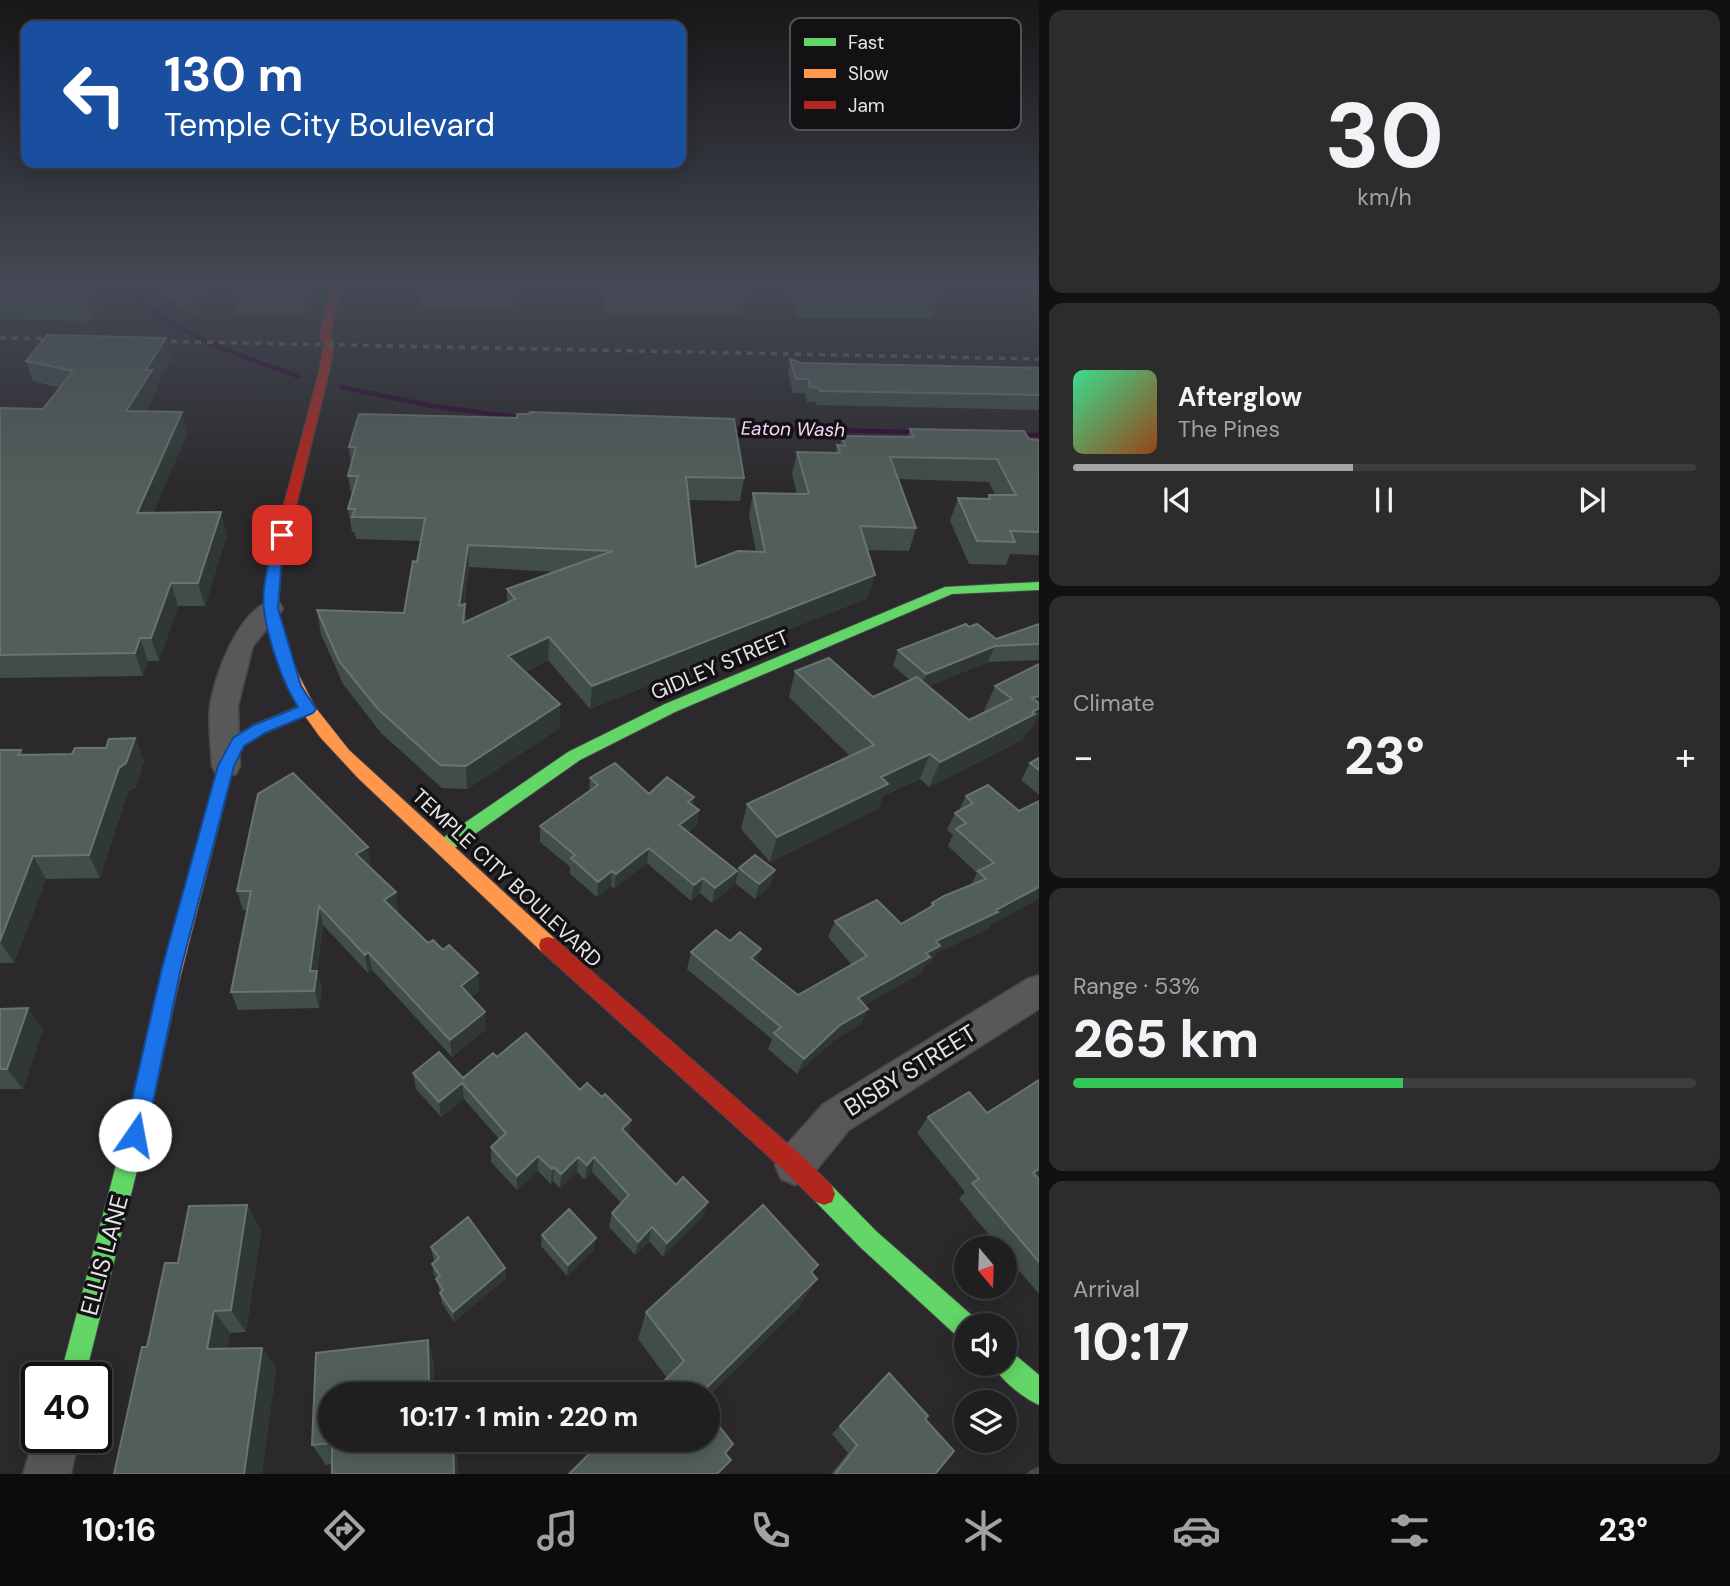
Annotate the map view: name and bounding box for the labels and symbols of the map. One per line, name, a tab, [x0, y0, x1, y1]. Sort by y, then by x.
legend	[790, 18, 1021, 130]
text: Fast	[848, 30, 884, 55]
text: Slow	[848, 61, 889, 86]
text: Jam	[848, 93, 885, 118]
water label: Eaton Wash	[741, 416, 845, 442]
pin	[252, 505, 312, 565]
street label: GIDLEY STREET	[647, 623, 794, 707]
street label: TEMPLE CITY BOULEVARD	[406, 783, 608, 973]
street label: BISBY STREET	[838, 1017, 982, 1123]
position arrow	[98, 1098, 172, 1172]
street label: ELLIS LANE	[73, 1191, 135, 1319]
north arrow	[954, 1236, 1017, 1298]
speed limit sign: 40	[21, 1362, 112, 1453]

